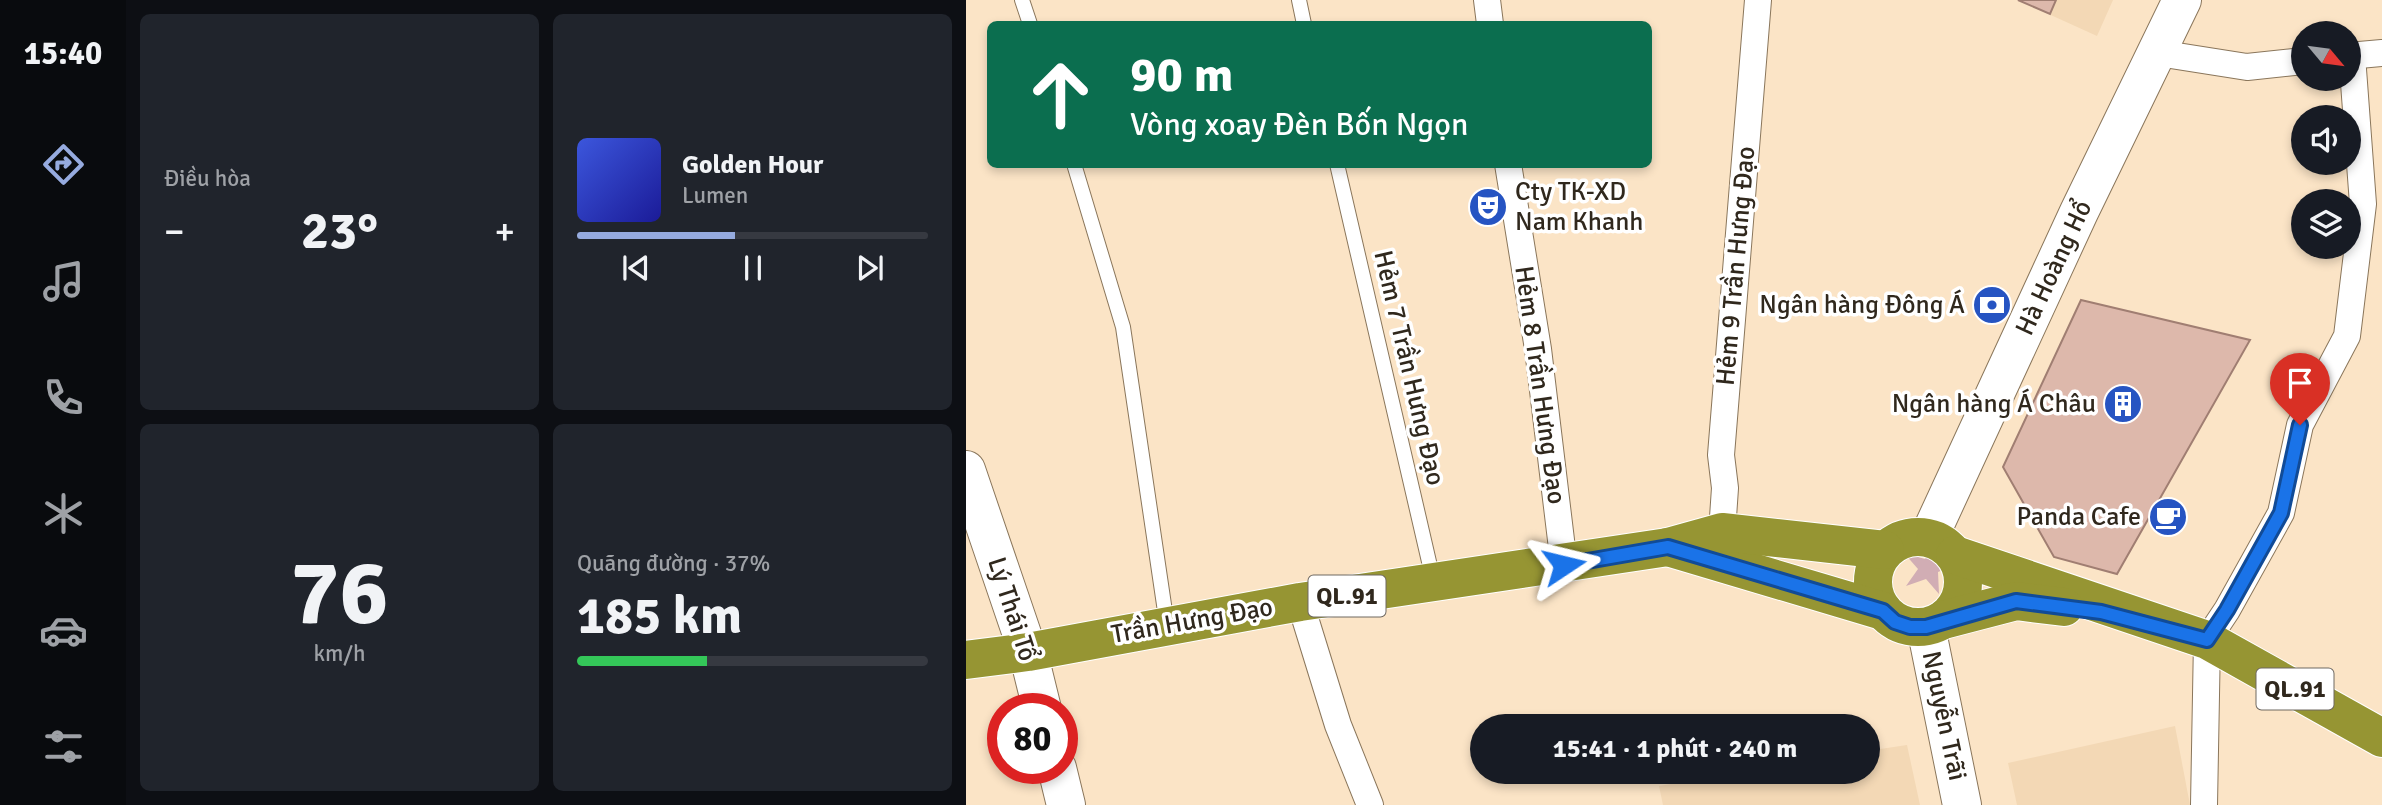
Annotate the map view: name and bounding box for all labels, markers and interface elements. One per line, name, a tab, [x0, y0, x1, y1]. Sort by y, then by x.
north arrow	[2291, 21, 2361, 91]
map controls	[2291, 21, 2361, 259]
text: 15:40	[24, 34, 102, 73]
text: 90 m	[1130, 45, 1233, 105]
icon: ahead	[1015, 49, 1106, 140]
text: Vòng xoay Đèn Bốn Ngọn	[1130, 105, 1468, 144]
button: sound	[2291, 105, 2361, 175]
icon: directions	[39, 140, 88, 189]
street label: Hẻm 9 Trần Hưng Đạo	[1710, 145, 1762, 387]
text: Golden Hour	[682, 149, 823, 181]
text: Điều hòa	[164, 164, 251, 193]
place label: Cty TK-XD Nam Khanh	[1515, 176, 1643, 238]
text: Lumen	[682, 181, 748, 210]
theatre icon: Cty TK-XD Nam Khanh	[1467, 186, 1509, 228]
button: layers	[2291, 189, 2361, 259]
street label: Hà Hoàng Hổ	[2009, 195, 2099, 341]
text: 23°	[301, 199, 378, 263]
text: −	[164, 208, 185, 255]
text: +	[494, 208, 515, 255]
street label: Hẻm 7 Trần Hưng Đạo	[1366, 247, 1452, 489]
icon: previous	[617, 249, 655, 287]
icon: pause	[734, 249, 772, 287]
icon: next	[851, 249, 889, 287]
icon: music	[39, 257, 88, 306]
street label: Hẻm 8 Trần Hưng Đạo	[1507, 264, 1573, 506]
bank icon: Ngân hàng Đông Á	[1971, 284, 2013, 326]
place label: Ngân hàng Đông Á	[1759, 289, 1965, 321]
pin	[2270, 353, 2330, 425]
icon: arrive	[2281, 364, 2319, 402]
icon: phone	[39, 373, 88, 422]
building icon: Ngân hàng Á Châu	[2102, 383, 2144, 425]
place label: Ngân hàng Á Châu	[1892, 388, 2096, 420]
icon: climate	[39, 489, 88, 538]
cafe icon: Panda Cafe	[2147, 496, 2189, 538]
place label: Panda Cafe	[2017, 501, 2141, 533]
position arrow	[1527, 528, 1601, 602]
text: 76	[290, 537, 389, 650]
text: Quãng đường · 37%	[577, 549, 770, 578]
street label: Lý Thái Tổ	[980, 553, 1044, 665]
road number: QL.91	[1308, 576, 1386, 616]
text: 185 km	[577, 584, 742, 648]
street label: Trần Hưng Đạo	[1109, 591, 1275, 651]
icon: car	[39, 606, 88, 655]
text: km/h	[313, 639, 366, 668]
street label: Nguyễn Trãi	[1915, 648, 1973, 784]
road number: QL.91	[2256, 668, 2334, 710]
speed limit sign: 80	[987, 693, 1078, 784]
icon: filters	[39, 722, 88, 771]
text: 15:41 · 1 phút · 240 m	[1553, 733, 1797, 765]

